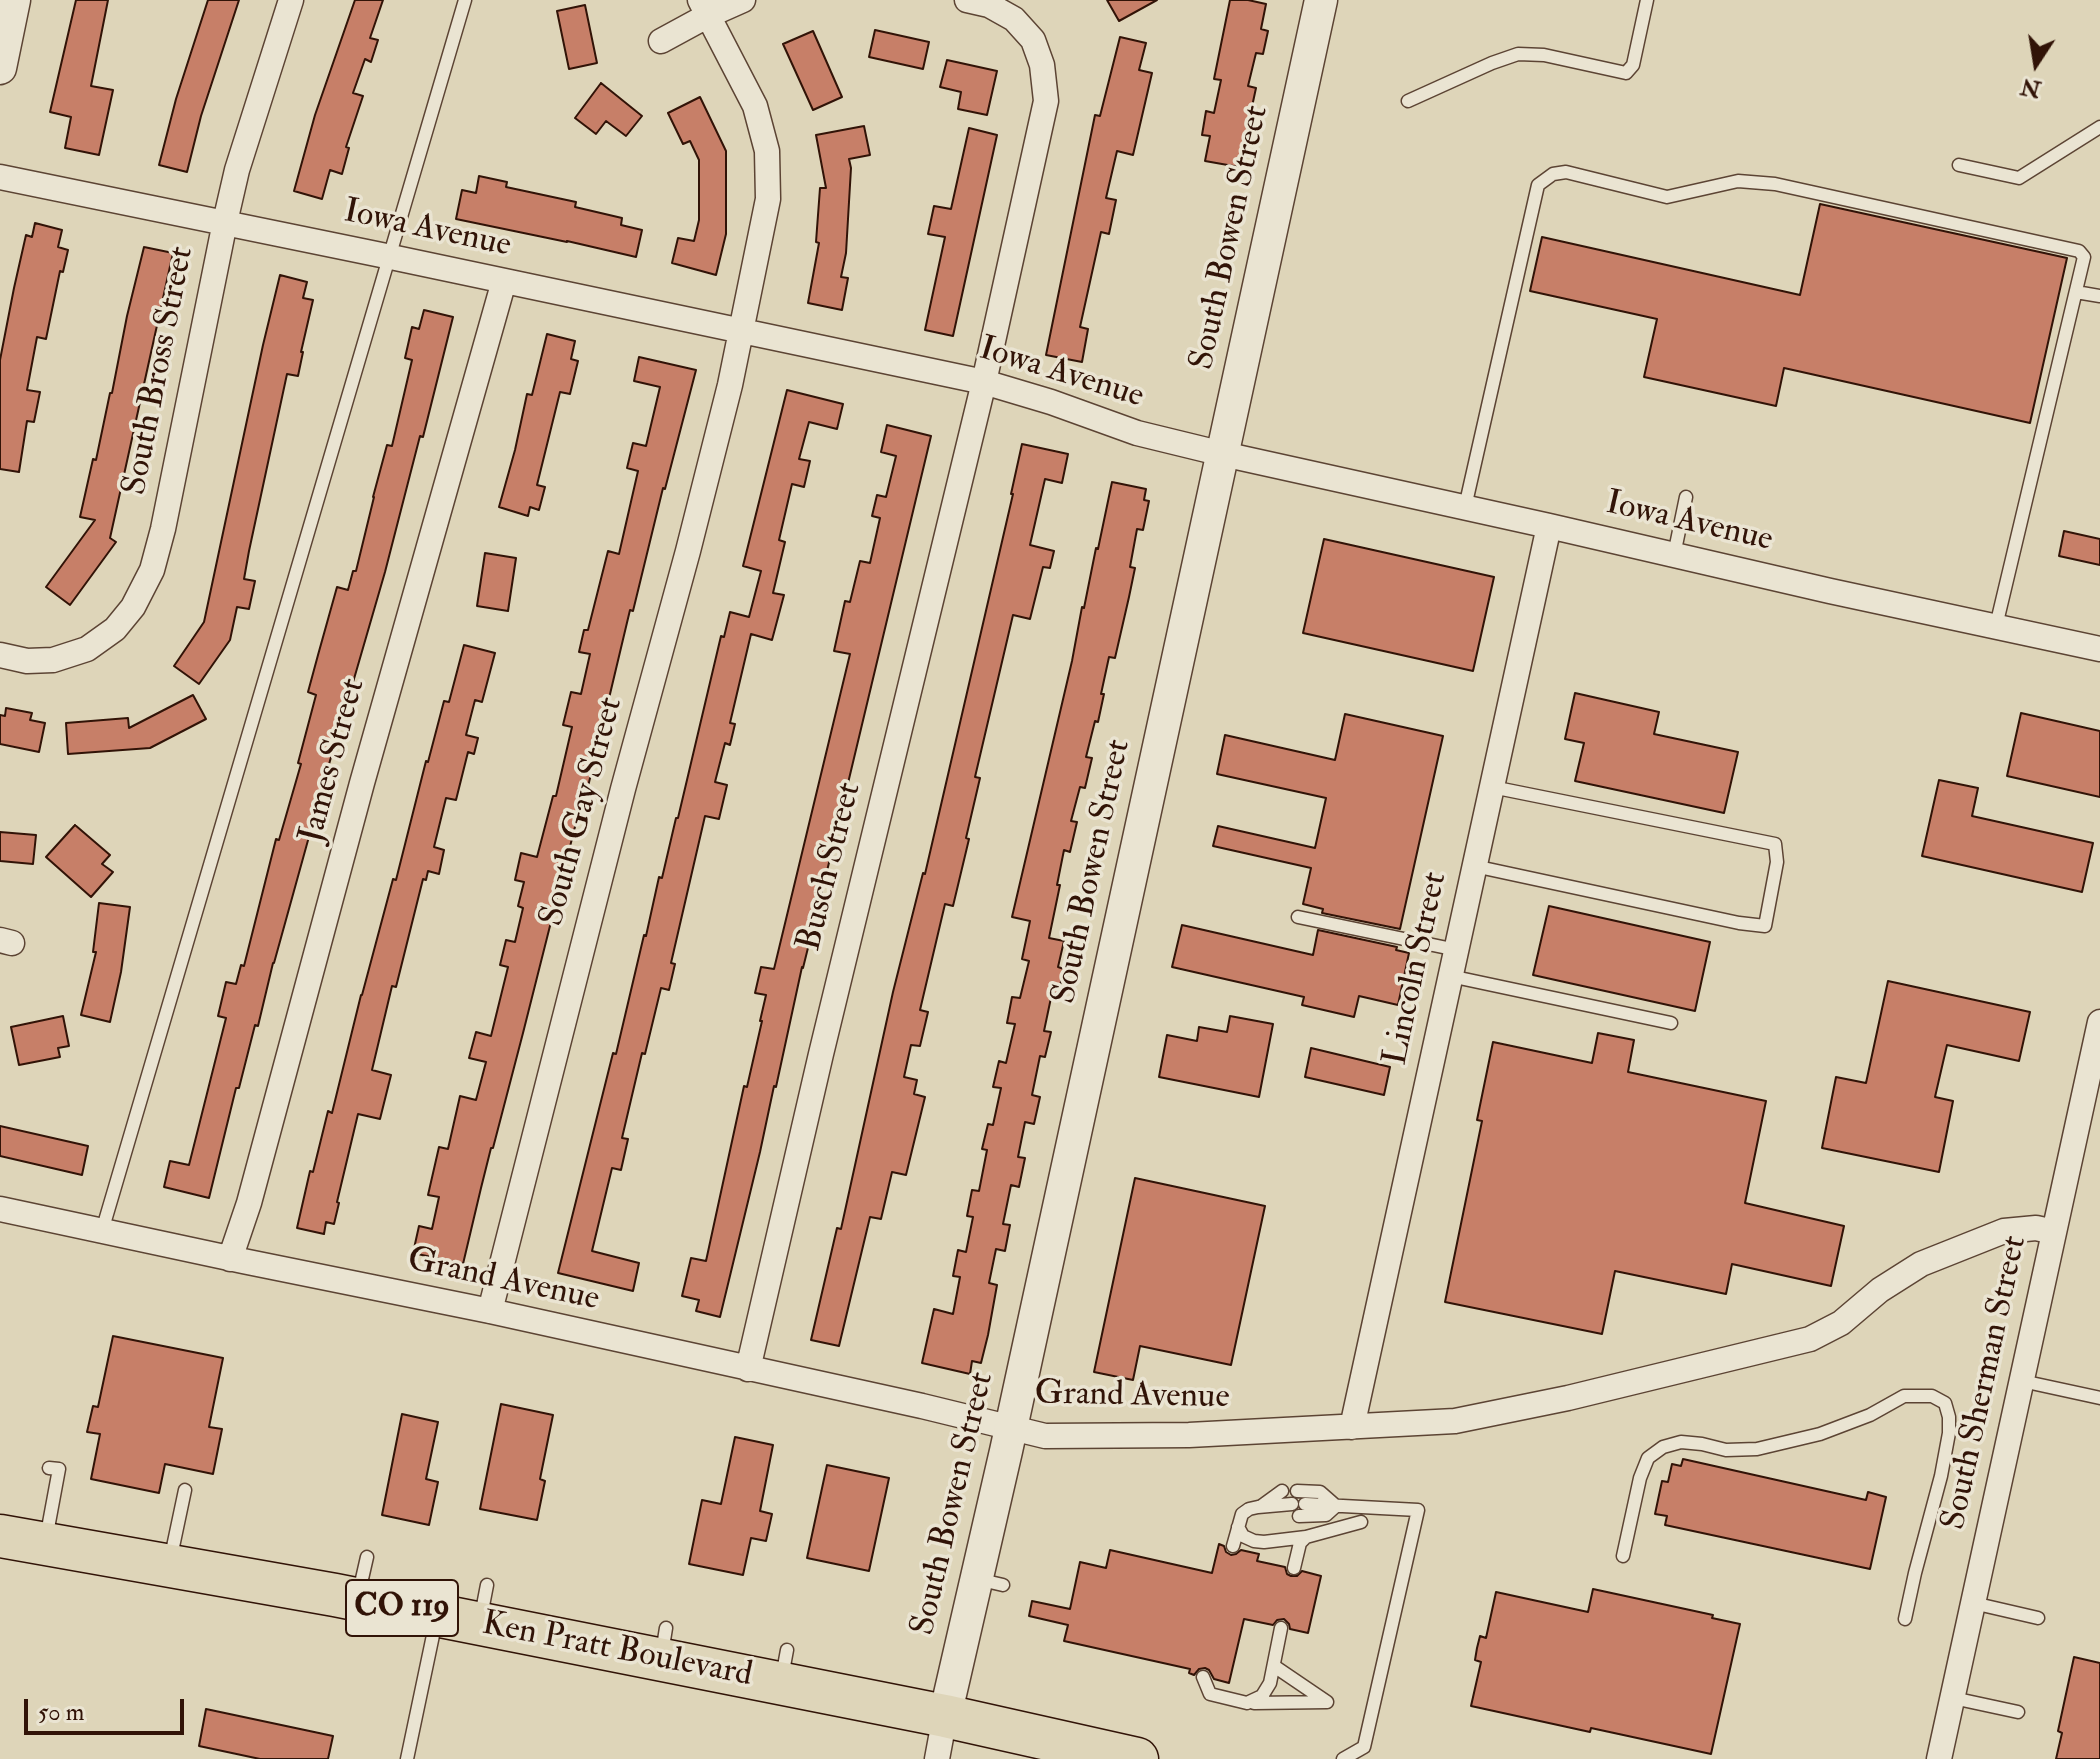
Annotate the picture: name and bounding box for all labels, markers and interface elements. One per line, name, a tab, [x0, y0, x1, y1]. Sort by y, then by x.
north arrow	[1996, 24, 2076, 104]
text: N	[2018, 72, 2044, 103]
street label: South Bowen Street	[1183, 102, 1279, 374]
street label: Iowa Avenue	[340, 192, 514, 268]
street label: South Bross Street	[116, 243, 204, 499]
street label: Iowa Avenue	[974, 330, 1148, 418]
street label: Iowa Avenue	[1602, 484, 1776, 562]
street label: James Street	[293, 674, 375, 848]
street label: South Gay Street	[533, 693, 633, 931]
street label: South Bowen Street	[1045, 736, 1141, 1008]
street label: Busch Street	[790, 779, 872, 955]
street label: Lincoln Street	[1377, 869, 1457, 1069]
street label: South Sherman Street	[1935, 1232, 2037, 1534]
street label: Grand Avenue	[403, 1241, 603, 1321]
street label: South Bowen Street	[904, 1368, 1004, 1640]
street label: Grand Avenue	[1034, 1375, 1230, 1419]
road number: CO 119	[346, 1580, 458, 1636]
street label: Ken Pratt Boulevard	[478, 1605, 756, 1697]
scale bar	[28, 1683, 188, 1733]
text: 50 m	[38, 1697, 84, 1728]

